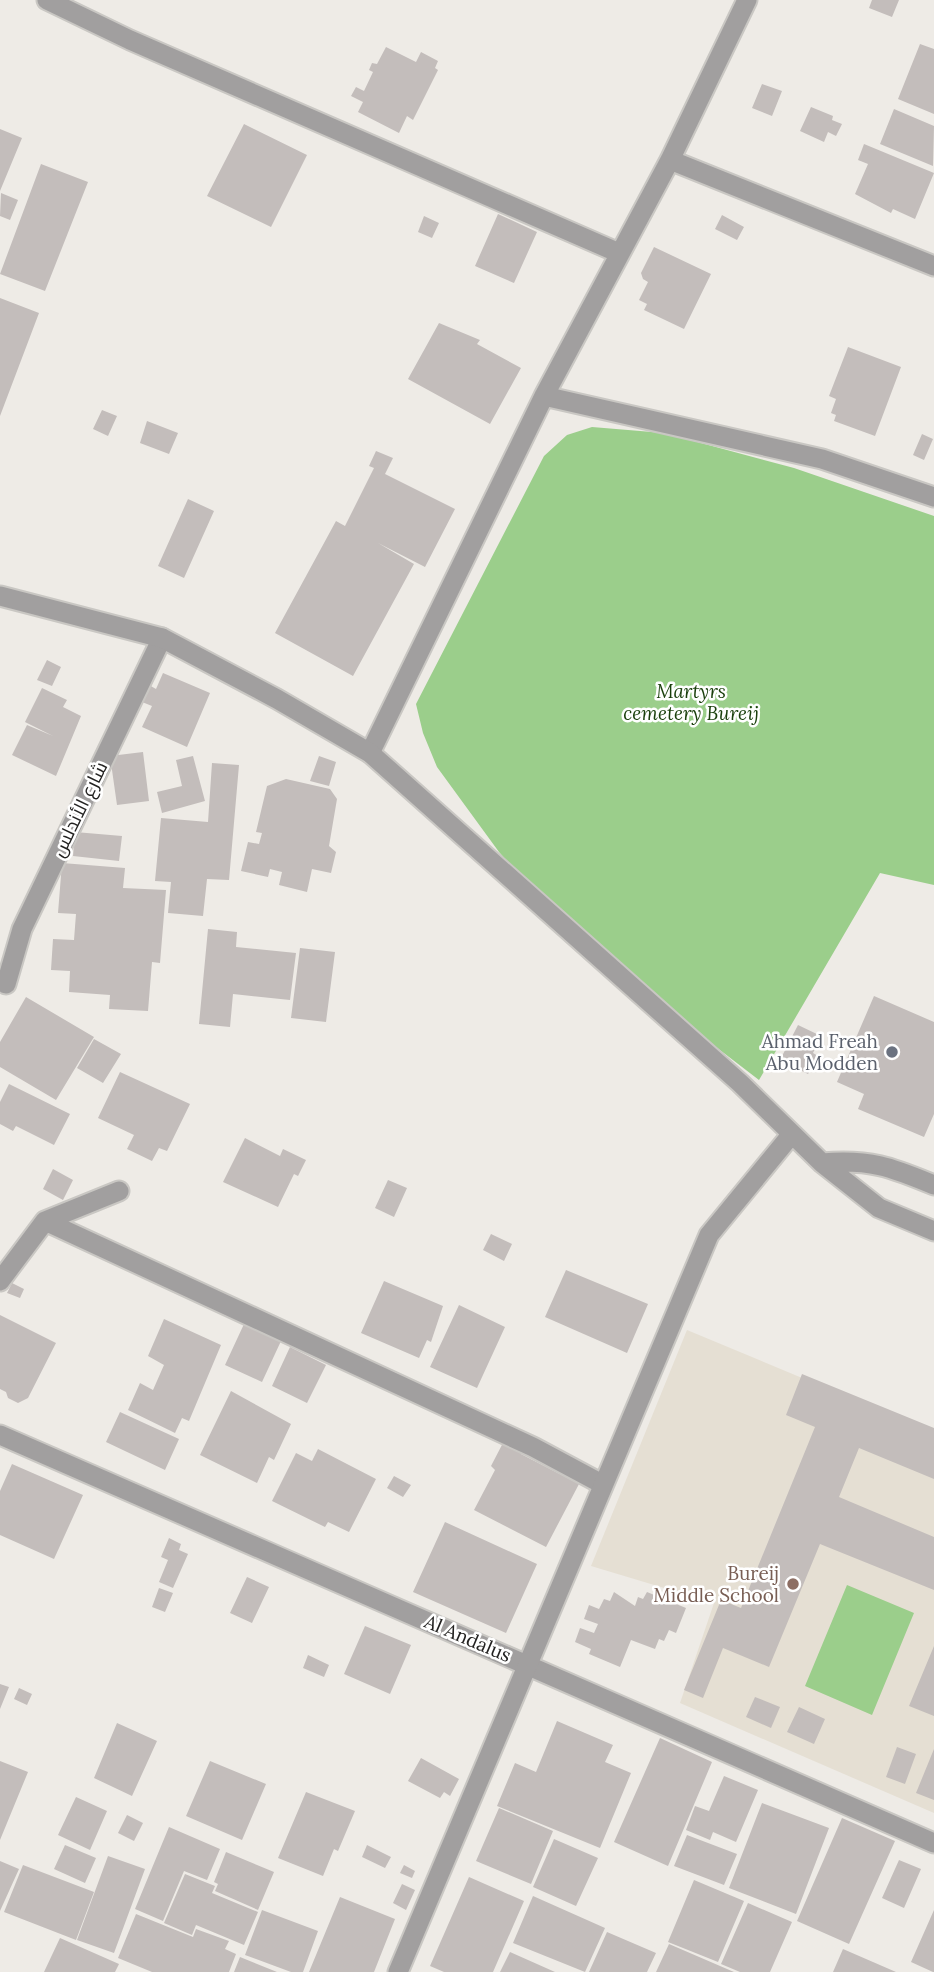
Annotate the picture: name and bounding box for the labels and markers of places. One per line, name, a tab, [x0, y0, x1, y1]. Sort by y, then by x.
place label: Ahmad Freah Abu Modden	[761, 1029, 878, 1075]
marker: Ahmad Freah Abu Modden	[884, 1044, 900, 1060]
place label: Bureij Middle School	[653, 1561, 779, 1607]
marker: Bureij Middle School	[785, 1576, 801, 1592]

